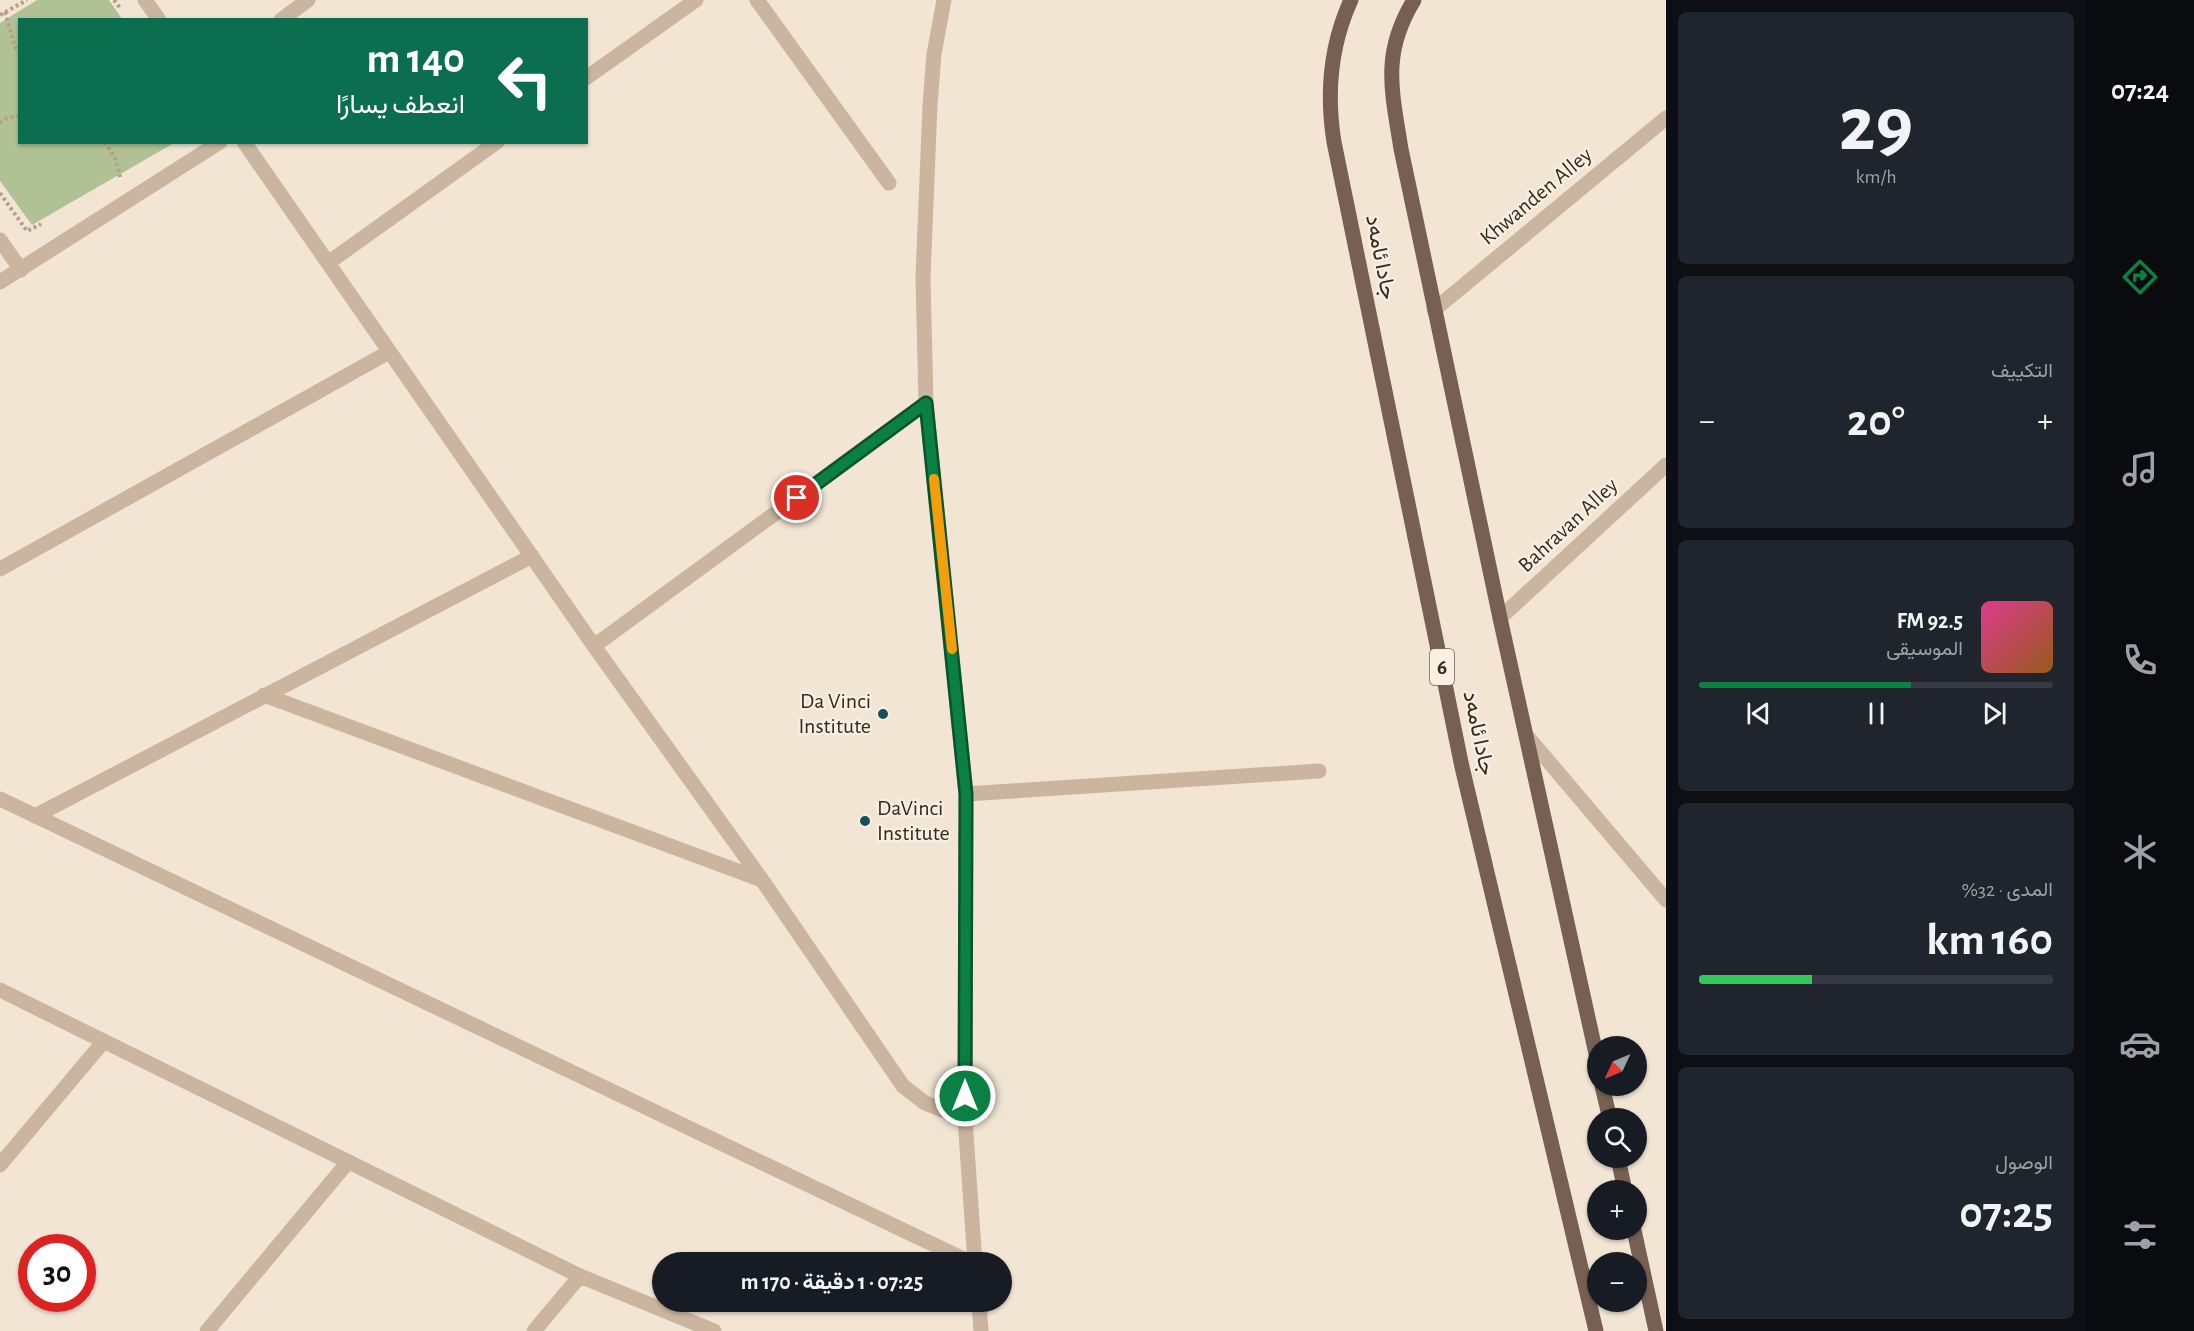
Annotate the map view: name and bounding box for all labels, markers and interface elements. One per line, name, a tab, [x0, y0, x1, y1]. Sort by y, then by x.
text: 140 m	[367, 38, 465, 80]
icon: left	[486, 42, 564, 120]
text: 07:24	[2111, 77, 2169, 104]
text: 29	[1839, 87, 1913, 165]
text: انعطف يسارًا	[336, 91, 465, 118]
street label: Khwanden Alley	[1476, 143, 1597, 249]
text: km/h	[1855, 167, 1897, 187]
street label: جادا ئامەد	[1361, 213, 1400, 301]
icon: directions	[2119, 256, 2161, 298]
text: التكييف	[1991, 361, 2053, 381]
text: 20°	[1847, 399, 1905, 444]
text: −	[1699, 405, 1715, 438]
text: +	[2037, 405, 2053, 438]
icon: music	[2119, 448, 2161, 490]
pin	[771, 472, 822, 523]
street label: Bahravan Alley	[1514, 473, 1622, 576]
icon: arrive	[780, 481, 813, 514]
text: 92.5 FM	[1897, 610, 1963, 632]
text: الموسيقى	[1886, 639, 1963, 659]
icon: phone	[2119, 639, 2161, 681]
road number: 6	[1430, 649, 1454, 685]
street label: جادا ئامەد	[1458, 689, 1499, 778]
place label: Da Vinci Institute	[798, 690, 871, 737]
icon: previous	[1742, 697, 1775, 730]
icon: pause	[1860, 697, 1893, 730]
icon: next	[1978, 697, 2011, 730]
marker: Da Vinci Institute	[876, 707, 890, 721]
place label: DaVinci Institute	[877, 797, 950, 844]
marker: DaVinci Institute	[858, 814, 872, 828]
icon: climate	[2119, 831, 2161, 873]
text: المدى · 32%	[1961, 880, 2053, 900]
text: 160 km	[1926, 918, 2053, 963]
icon: car	[2119, 1023, 2161, 1065]
north arrow	[1587, 1036, 1647, 1096]
map controls	[1587, 1036, 1647, 1312]
position arrow	[933, 1064, 997, 1128]
button: search	[1587, 1108, 1647, 1168]
text: الوصول	[1995, 1153, 2053, 1173]
button: +	[1587, 1180, 1647, 1240]
text: 07:25	[1959, 1191, 2053, 1236]
icon: filters	[2119, 1214, 2161, 1256]
speed limit sign: 30	[18, 1234, 96, 1312]
button: −	[1587, 1252, 1647, 1312]
text: 07:25 · 1 دقيقة · 170 m	[741, 1271, 923, 1293]

